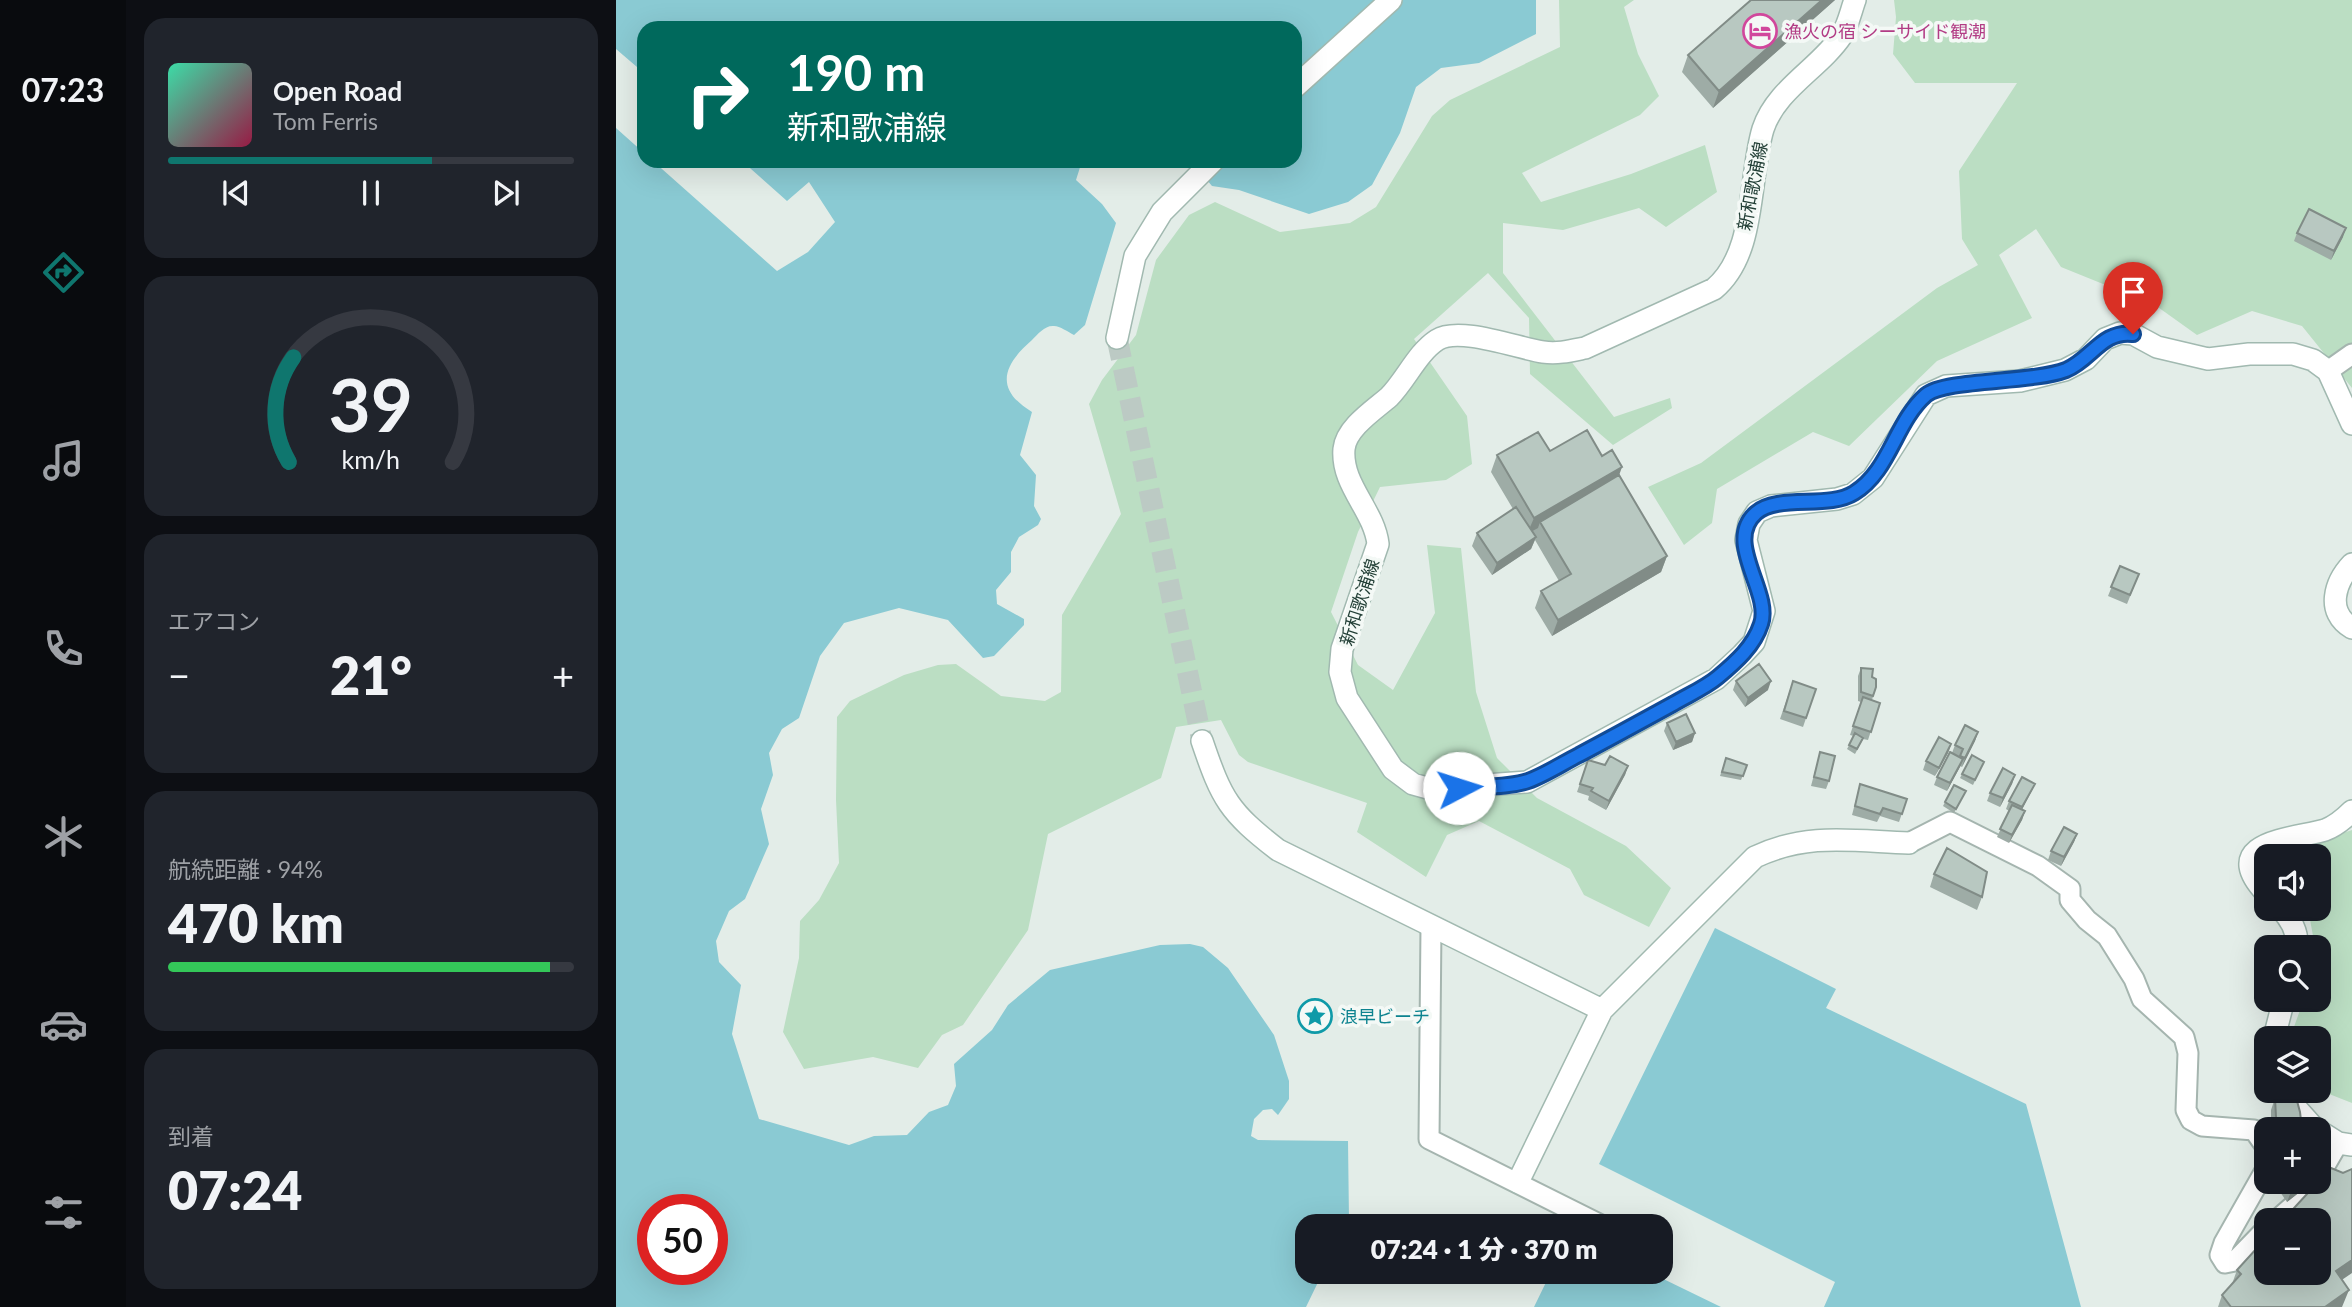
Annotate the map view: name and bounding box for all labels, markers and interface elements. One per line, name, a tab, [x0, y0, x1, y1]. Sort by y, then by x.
hotel icon: 漁火の宿 シーサイド観潮	[1741, 12, 1779, 50]
place label: 漁火の宿 シーサイド観潮	[1784, 20, 1986, 42]
text: 190 m	[787, 43, 925, 101]
icon: right	[672, 49, 763, 140]
text: 07:23	[22, 70, 104, 109]
text: Open Road	[273, 75, 402, 107]
text: Tom Ferris	[273, 107, 378, 135]
text: 新和歌浦線	[787, 107, 947, 146]
street label: 新和歌浦線	[1733, 140, 1771, 232]
icon: previous	[217, 174, 255, 212]
icon: pause	[352, 174, 390, 212]
icon: next	[487, 174, 525, 212]
icon: directions	[39, 248, 88, 297]
pin	[2103, 262, 2163, 334]
icon: arrive	[2114, 273, 2152, 311]
text: 39	[329, 360, 413, 448]
icon: music	[39, 436, 88, 485]
text: km/h	[342, 443, 400, 473]
street label: 新和歌浦線	[1335, 556, 1383, 648]
text: エアコン	[168, 607, 260, 635]
icon: phone	[39, 624, 88, 673]
text: 21°	[330, 644, 412, 706]
text: −	[168, 652, 190, 698]
text: +	[552, 652, 574, 698]
position arrow	[1422, 751, 1496, 825]
icon: climate	[39, 812, 88, 861]
map controls	[2254, 844, 2331, 1285]
button: sound	[2254, 844, 2331, 921]
text: 航続距離 · 94%	[168, 855, 323, 883]
text: 470 km	[168, 892, 344, 954]
button: search	[2254, 935, 2331, 1012]
place icon: 浪早ビーチ	[1296, 997, 1334, 1035]
icon: car	[39, 1000, 88, 1049]
place label: 浪早ビーチ	[1340, 1005, 1430, 1027]
button: layers	[2254, 1026, 2331, 1103]
button: +	[2254, 1117, 2331, 1194]
text: 到着	[168, 1122, 214, 1150]
text: 07:24	[168, 1159, 302, 1221]
icon: filters	[39, 1188, 88, 1237]
speed limit sign: 50	[637, 1194, 728, 1285]
button: −	[2254, 1208, 2331, 1285]
text: 07:24 · 1 分 · 370 m	[1371, 1233, 1597, 1265]

